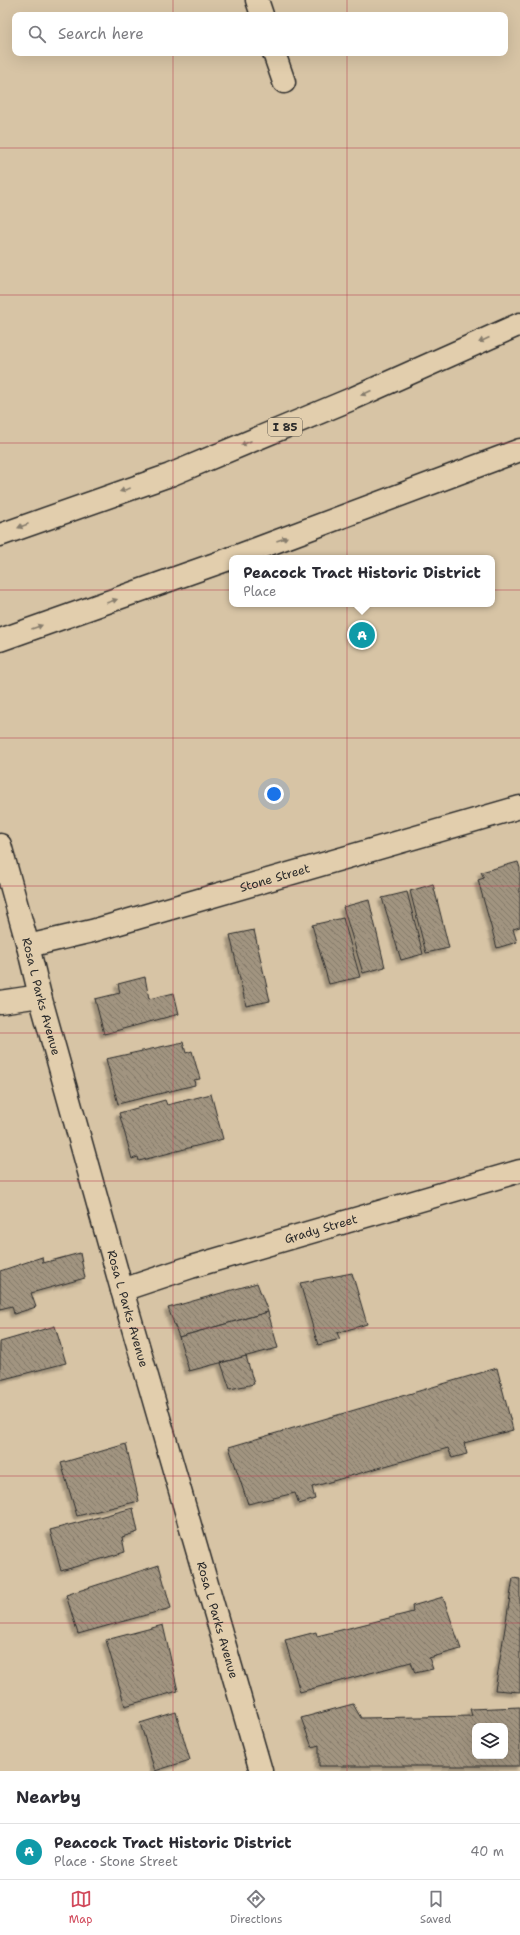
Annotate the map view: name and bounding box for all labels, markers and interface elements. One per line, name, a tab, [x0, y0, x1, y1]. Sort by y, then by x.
search box	[12, 12, 508, 56]
icon: search	[26, 23, 48, 45]
text: Search here	[58, 24, 144, 44]
one-way arrow	[479, 337, 490, 343]
one-way arrow	[359, 390, 371, 396]
road number: I 85	[268, 418, 302, 436]
one-way arrow	[240, 440, 251, 446]
one-way arrow	[118, 487, 130, 493]
one-way arrow	[16, 524, 28, 530]
one-way arrow	[276, 536, 288, 542]
popup	[229, 555, 495, 607]
text: Peacock Tract Historic District	[243, 563, 481, 583]
text: Place	[243, 583, 276, 600]
one-way arrow	[106, 598, 118, 604]
pin: A	[349, 620, 375, 650]
one-way arrow	[31, 624, 43, 630]
your location	[264, 784, 284, 804]
street label: Stone Street	[238, 860, 312, 896]
street label: Rosa L Parks Avenue	[18, 936, 64, 1057]
street label: Grady Street	[283, 1211, 359, 1247]
street label: Rosa L Parks Avenue	[103, 1248, 152, 1369]
street label: Rosa L Parks Avenue	[193, 1560, 242, 1681]
map controls	[472, 1723, 508, 1759]
button: layers	[472, 1723, 508, 1759]
text: Nearby	[16, 1786, 81, 1808]
text: Peacock Tract Historic District	[54, 1833, 292, 1853]
text: A	[24, 1843, 34, 1860]
text: 40 m	[470, 1843, 504, 1860]
text: Place · Stone Street	[54, 1853, 178, 1870]
tab: Map	[69, 1888, 92, 1927]
tab: Directions	[230, 1888, 282, 1927]
tab: Saved	[420, 1888, 451, 1927]

